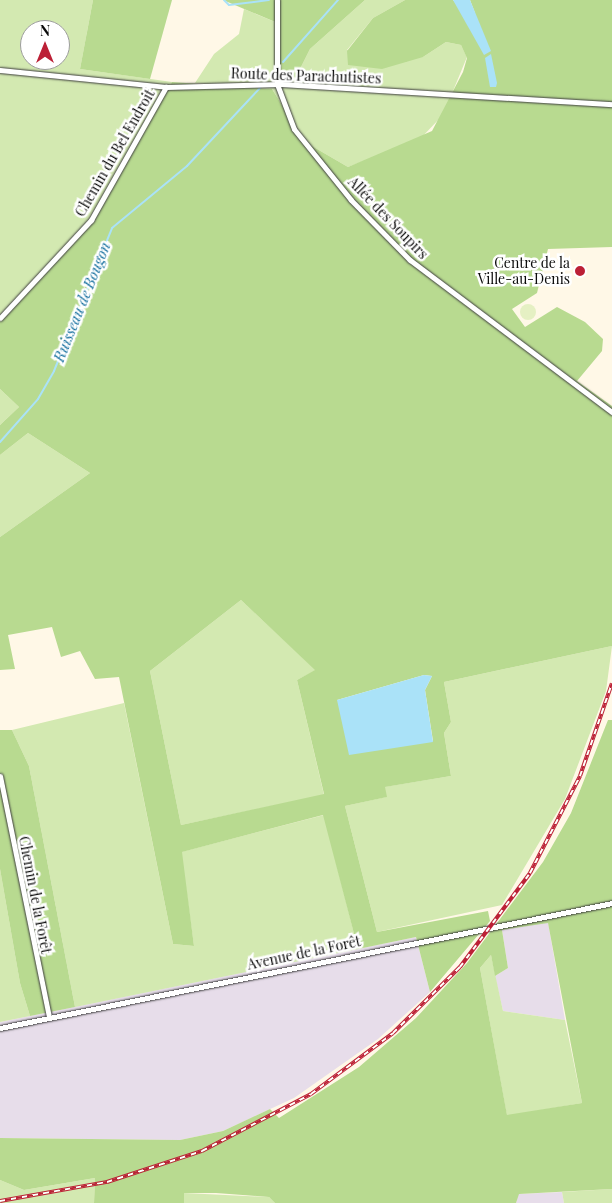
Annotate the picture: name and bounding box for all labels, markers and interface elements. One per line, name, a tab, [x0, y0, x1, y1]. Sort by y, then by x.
north arrow	[20, 20, 70, 70]
text: N	[40, 21, 50, 40]
street label: Route des Parachutistes	[231, 65, 381, 87]
street label: Chemin du Bel Endroit	[72, 86, 158, 220]
street label: Allée des Soupirs	[345, 174, 431, 262]
water label: Ruisseau de Bougon	[50, 240, 114, 364]
place label: Centre de la Ville-au-Denis	[478, 255, 570, 288]
marker: Centre de la Ville-au-Denis	[574, 265, 586, 277]
street label: Chemin de la Forêt	[15, 835, 55, 955]
street label: Avenue de la Forêt	[245, 933, 363, 973]

